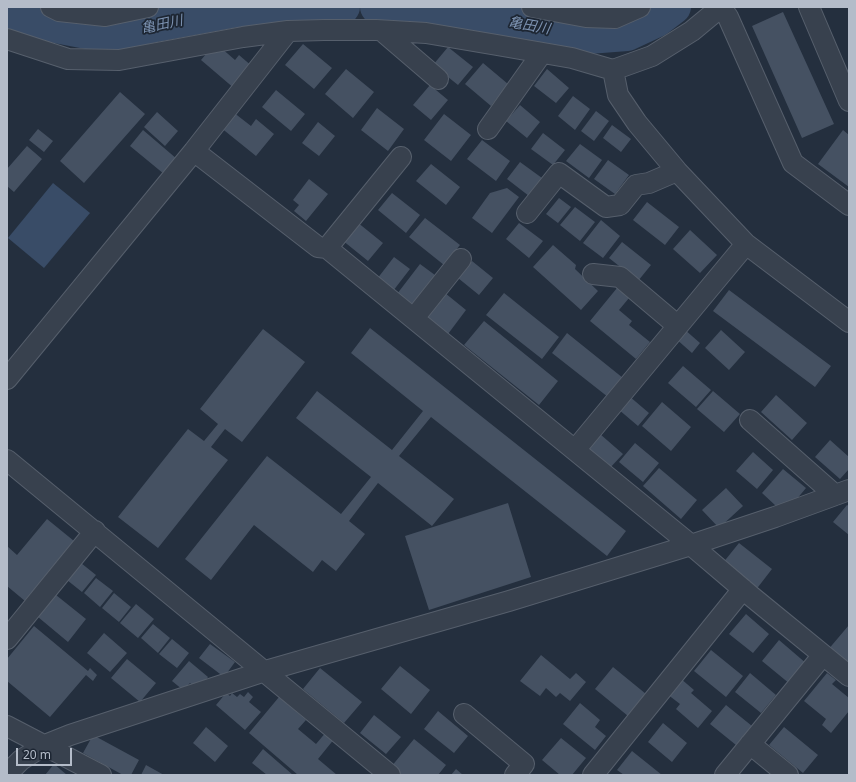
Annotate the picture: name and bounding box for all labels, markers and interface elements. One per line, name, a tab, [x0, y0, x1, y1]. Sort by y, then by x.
water label: 亀田川	[140, 12, 184, 38]
water label: 亀田川	[507, 14, 551, 38]
scale bar	[18, 740, 74, 766]
text: 20 m	[23, 746, 51, 763]

